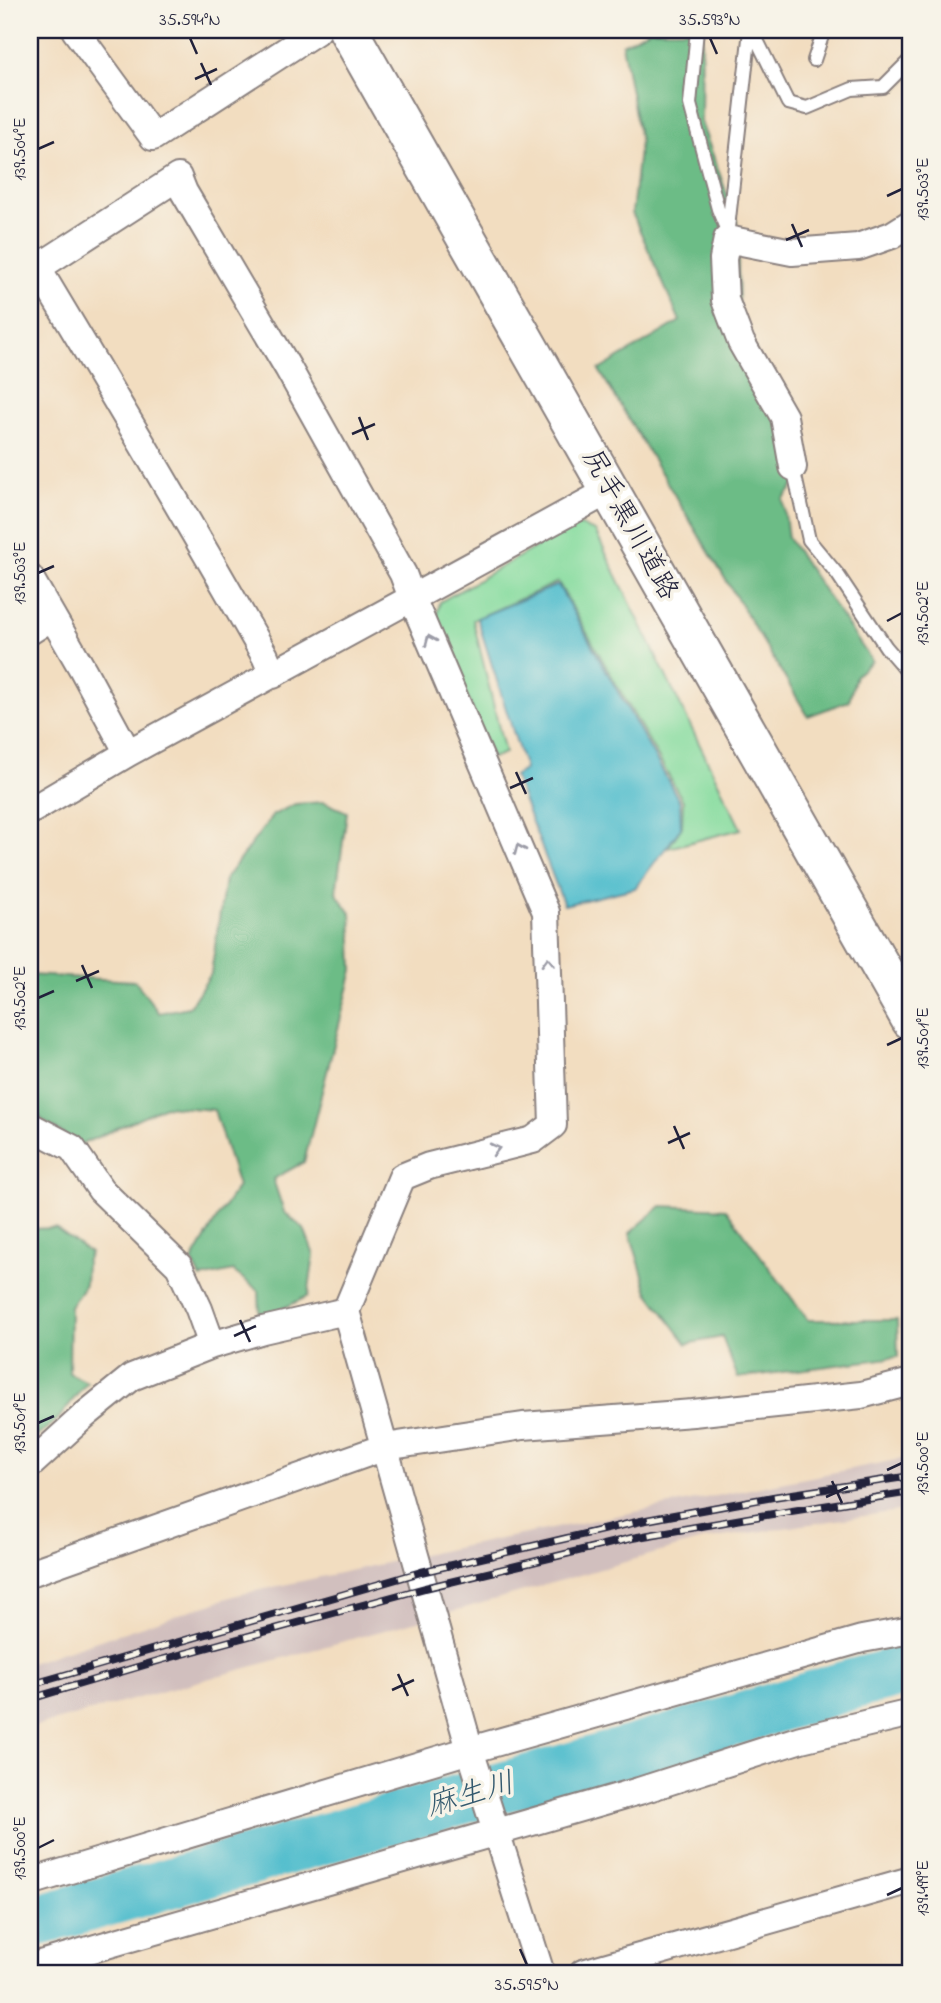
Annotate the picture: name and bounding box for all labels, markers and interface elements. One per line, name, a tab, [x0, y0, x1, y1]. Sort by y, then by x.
text: 35.594°N	[159, 8, 221, 34]
text: 35.593°N	[679, 8, 741, 34]
text: 139.504°E	[8, 117, 34, 181]
text: 139.503°E	[911, 157, 937, 221]
street label: 尻手黒川道路	[570, 442, 688, 608]
text: 139.503°E	[8, 541, 34, 605]
text: 139.502°E	[911, 580, 937, 646]
one-way arrow	[424, 635, 438, 648]
one-way arrow	[513, 844, 527, 857]
one-way arrow	[540, 956, 555, 967]
text: 139.502°E	[8, 965, 34, 1031]
text: 139.501°E	[911, 1007, 937, 1069]
one-way arrow	[489, 1143, 501, 1158]
text: 139.501°E	[8, 1392, 34, 1454]
text: 139.500°E	[911, 1431, 937, 1495]
water label: 麻生川	[422, 1762, 520, 1830]
text: 139.500°E	[8, 1816, 34, 1880]
text: 139.499°E	[911, 1860, 937, 1916]
text: 35.595°N	[495, 1973, 559, 1999]

